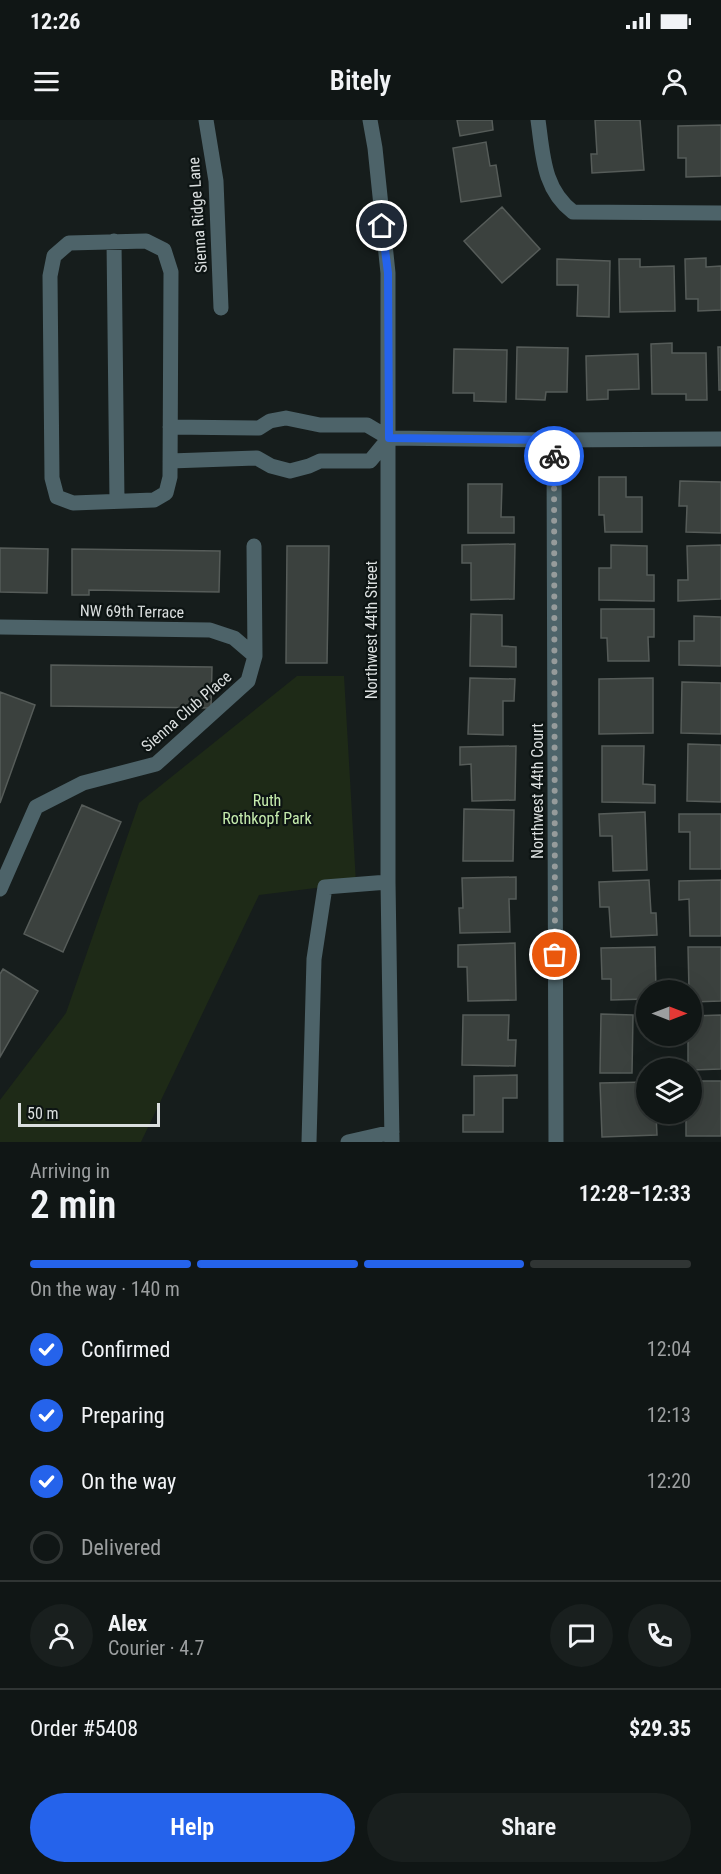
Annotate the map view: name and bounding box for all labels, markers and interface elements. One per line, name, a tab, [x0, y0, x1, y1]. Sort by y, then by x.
text: 12:26	[30, 9, 81, 34]
icon: menu	[30, 65, 63, 98]
text: Bitely	[330, 65, 391, 97]
icon: person	[658, 65, 691, 98]
street label: Sienna Ridge Lane	[184, 156, 211, 273]
pin	[356, 200, 407, 251]
icon: home	[365, 209, 398, 242]
courier	[524, 426, 584, 486]
icon: bike	[538, 440, 571, 473]
street label: Northwest 44th Street	[362, 560, 381, 699]
street label: NW 69th Terrace	[80, 601, 184, 622]
street label: Sienna Club Place	[137, 667, 235, 756]
street label: Northwest 44th Court	[528, 723, 547, 859]
park label: Ruth Rothkopf Park	[222, 791, 312, 828]
pin	[529, 929, 580, 980]
icon: bag	[538, 938, 571, 971]
north arrow	[636, 980, 702, 1046]
map controls	[636, 980, 702, 1124]
button: layers	[636, 1058, 702, 1124]
scale bar	[18, 1100, 160, 1127]
text: 50 m	[27, 1104, 59, 1123]
text: Arriving in	[30, 1159, 110, 1183]
text: 12:28–12:33	[579, 1181, 691, 1206]
text: 2 min	[30, 1182, 116, 1228]
text: On the way · 140 m	[30, 1277, 180, 1301]
icon: check	[30, 1333, 63, 1366]
text: Confirmed	[81, 1337, 170, 1362]
text: 12:04	[647, 1337, 691, 1361]
icon: check	[30, 1399, 63, 1432]
text: Preparing	[81, 1403, 165, 1428]
text: 12:13	[647, 1403, 691, 1427]
icon: check	[30, 1465, 63, 1498]
text: On the way	[81, 1469, 176, 1494]
text: 12:20	[647, 1469, 691, 1493]
text: Delivered	[81, 1535, 161, 1560]
button: person	[30, 1604, 93, 1667]
button: chat	[550, 1604, 613, 1667]
button: phone	[628, 1604, 691, 1667]
text: Alex	[108, 1611, 147, 1636]
text: Courier · 4.7	[108, 1636, 204, 1660]
text: Order #5408	[30, 1716, 138, 1741]
text: $29.35	[629, 1716, 691, 1741]
button: Help	[30, 1793, 355, 1862]
button: Share	[367, 1793, 691, 1862]

